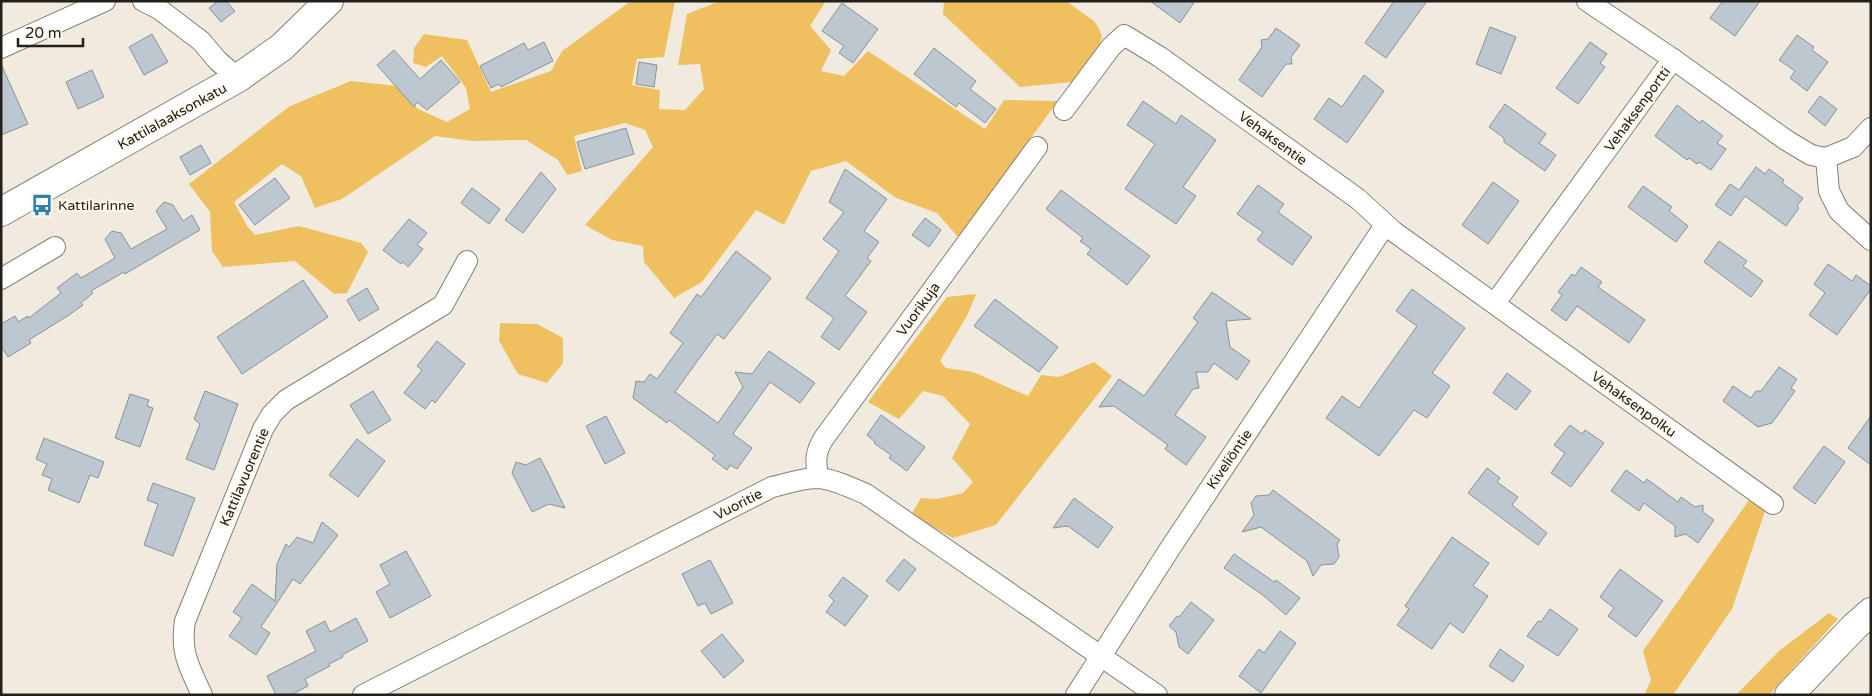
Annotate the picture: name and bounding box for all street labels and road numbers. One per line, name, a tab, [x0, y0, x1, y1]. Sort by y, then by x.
street label: Vehaksenportti	[1601, 63, 1674, 155]
street label: Kattilalaaksonkatu	[115, 79, 230, 154]
street label: Vehaksentie	[1235, 108, 1310, 169]
street label: Vuorikuja	[893, 279, 944, 340]
street label: Vehaksenpolku	[1588, 368, 1680, 441]
street label: Kattilavuorentie	[216, 425, 273, 529]
street label: Kiveliöntie	[1203, 426, 1256, 493]
street label: Vuoritie	[711, 485, 765, 524]

